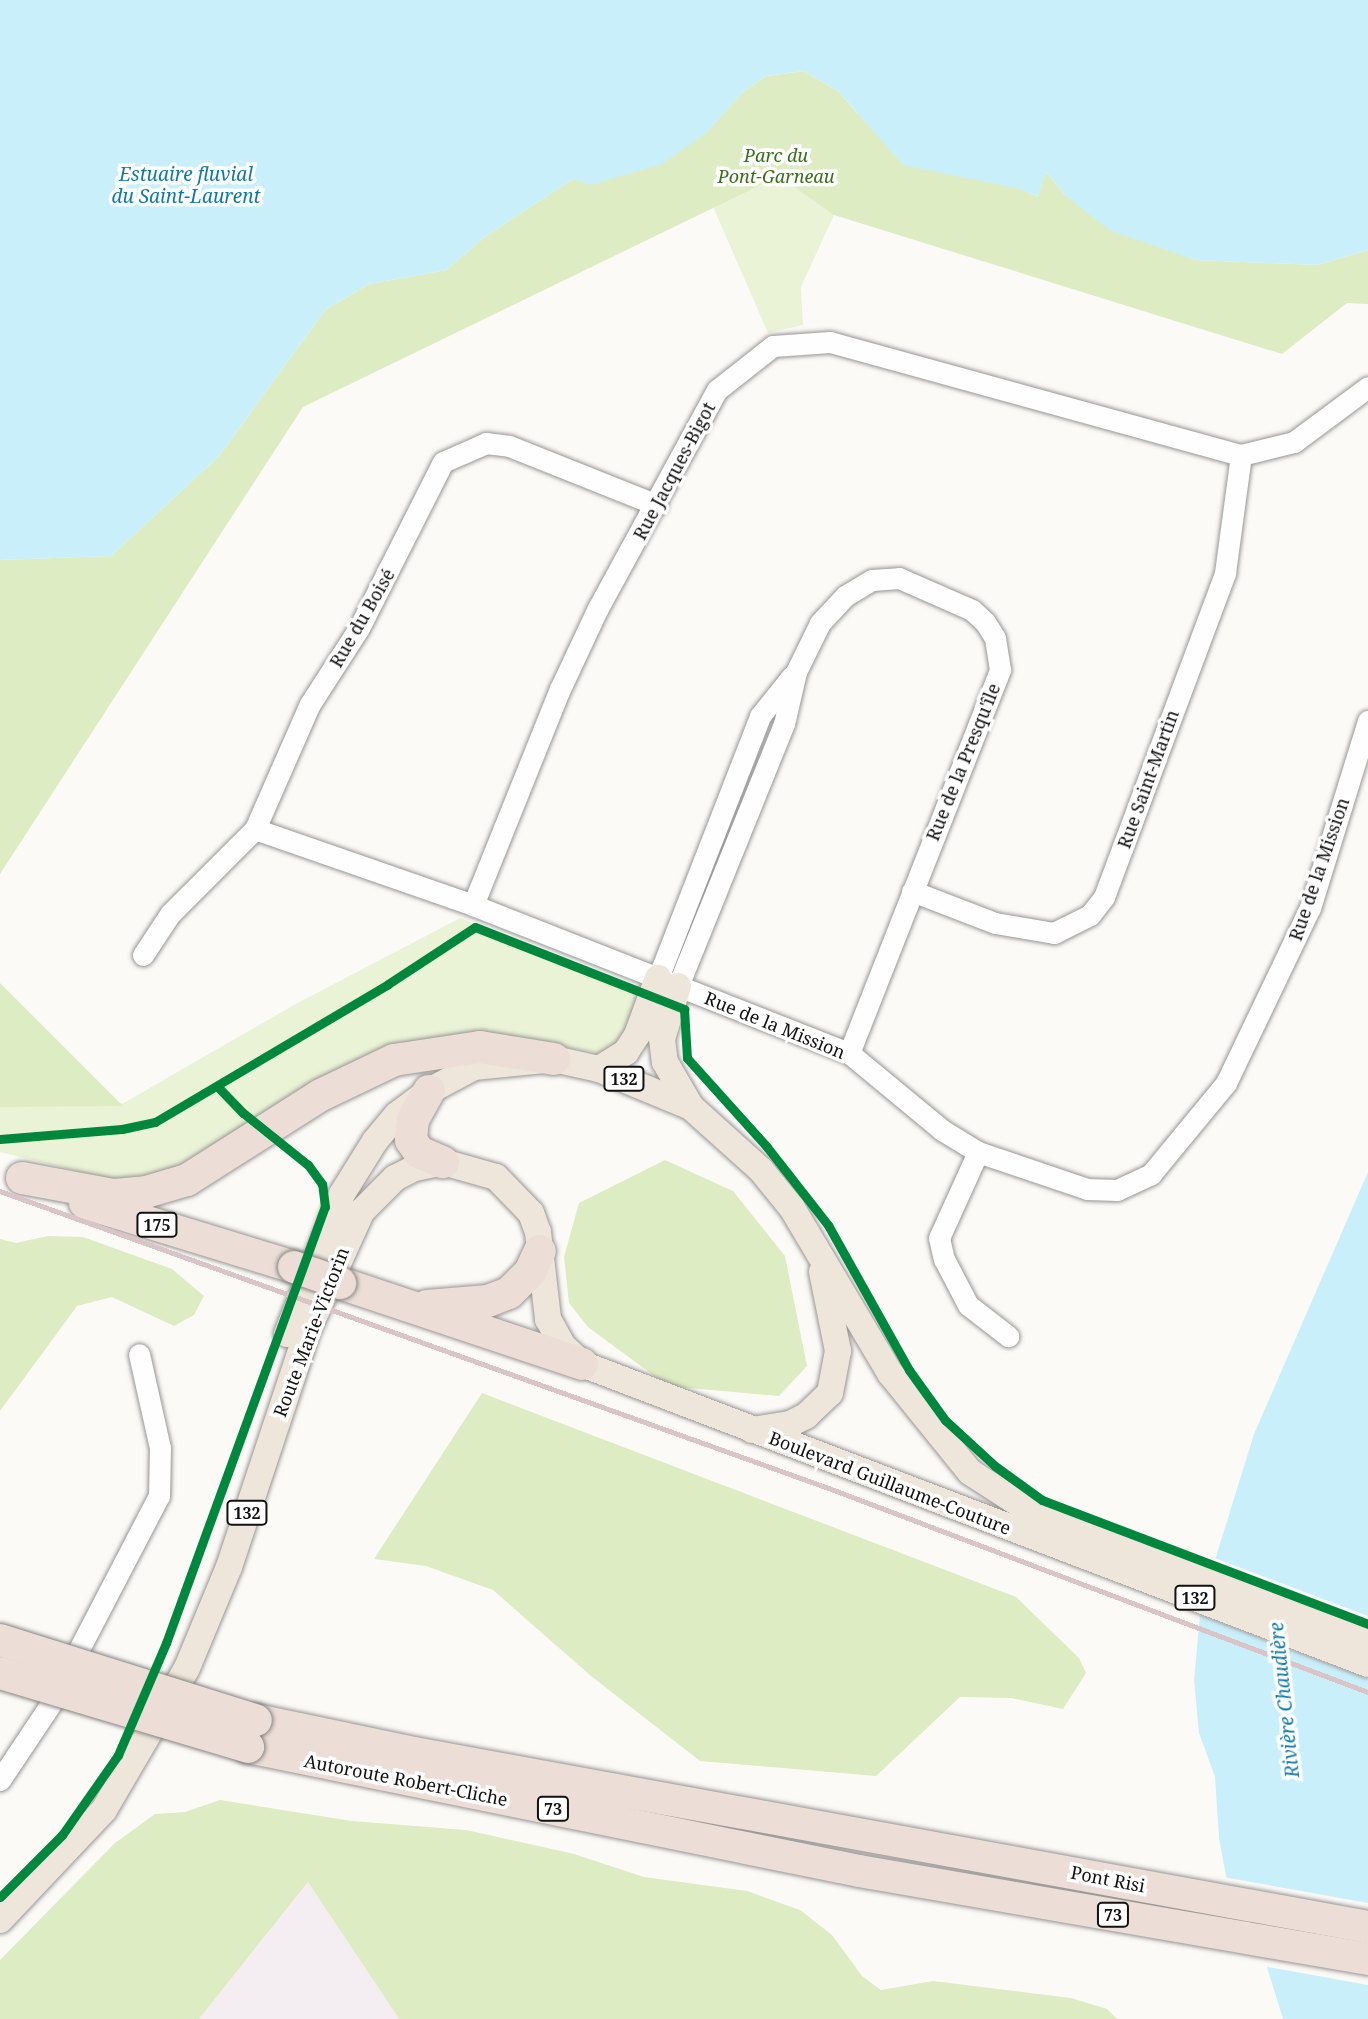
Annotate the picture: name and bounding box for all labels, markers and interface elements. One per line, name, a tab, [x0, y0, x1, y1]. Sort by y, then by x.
park label: Parc du Pont-Garneau	[717, 145, 835, 188]
water label: Estuaire fluvial du Saint-Laurent	[111, 164, 261, 208]
street label: Rue Jacques-Bigot	[629, 399, 719, 543]
street label: Rue du Boisé	[325, 565, 399, 671]
street label: Rue de la Presqu'île	[922, 680, 1004, 844]
street label: Rue Saint-Martin	[1113, 707, 1183, 851]
street label: Rue de la Mission	[1284, 795, 1354, 943]
street label: Rue de la Mission	[701, 987, 849, 1063]
road number: 132	[603, 1066, 645, 1092]
road number: 175	[136, 1212, 178, 1238]
street label: Route Marie-Victorin	[269, 1244, 353, 1420]
street label: Boulevard Guillaume-Couture	[766, 1427, 1014, 1539]
road number: 132	[226, 1500, 268, 1526]
road number: 132	[1174, 1586, 1216, 1610]
water label: Rivière Chaudière	[1265, 1621, 1305, 1779]
street label: Autoroute Robert-Cliche	[302, 1750, 510, 1810]
road number: 73	[536, 1797, 570, 1822]
street label: Pont Risi	[1069, 1861, 1147, 1897]
road number: 73	[1096, 1902, 1130, 1927]

